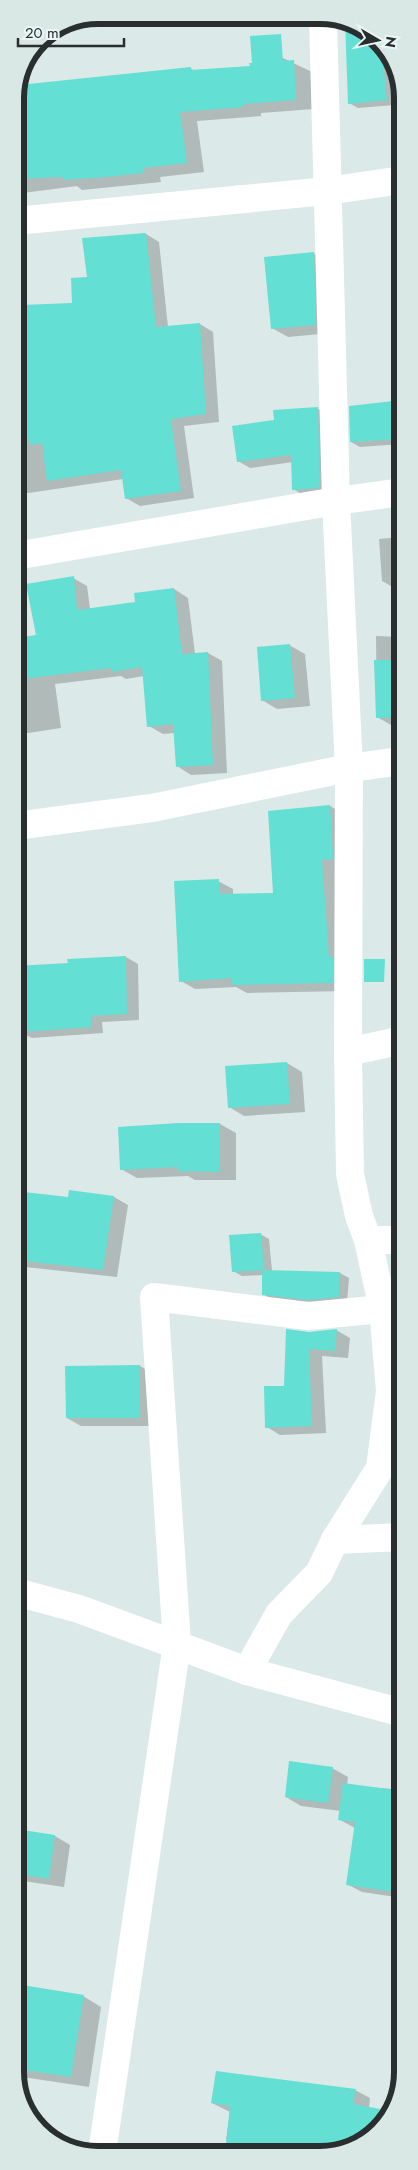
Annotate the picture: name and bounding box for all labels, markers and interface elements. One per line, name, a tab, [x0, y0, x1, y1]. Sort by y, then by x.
scale bar	[18, 15, 124, 47]
north arrow	[353, 15, 403, 65]
text: 20 m	[25, 22, 59, 44]
text: N	[380, 35, 402, 49]

